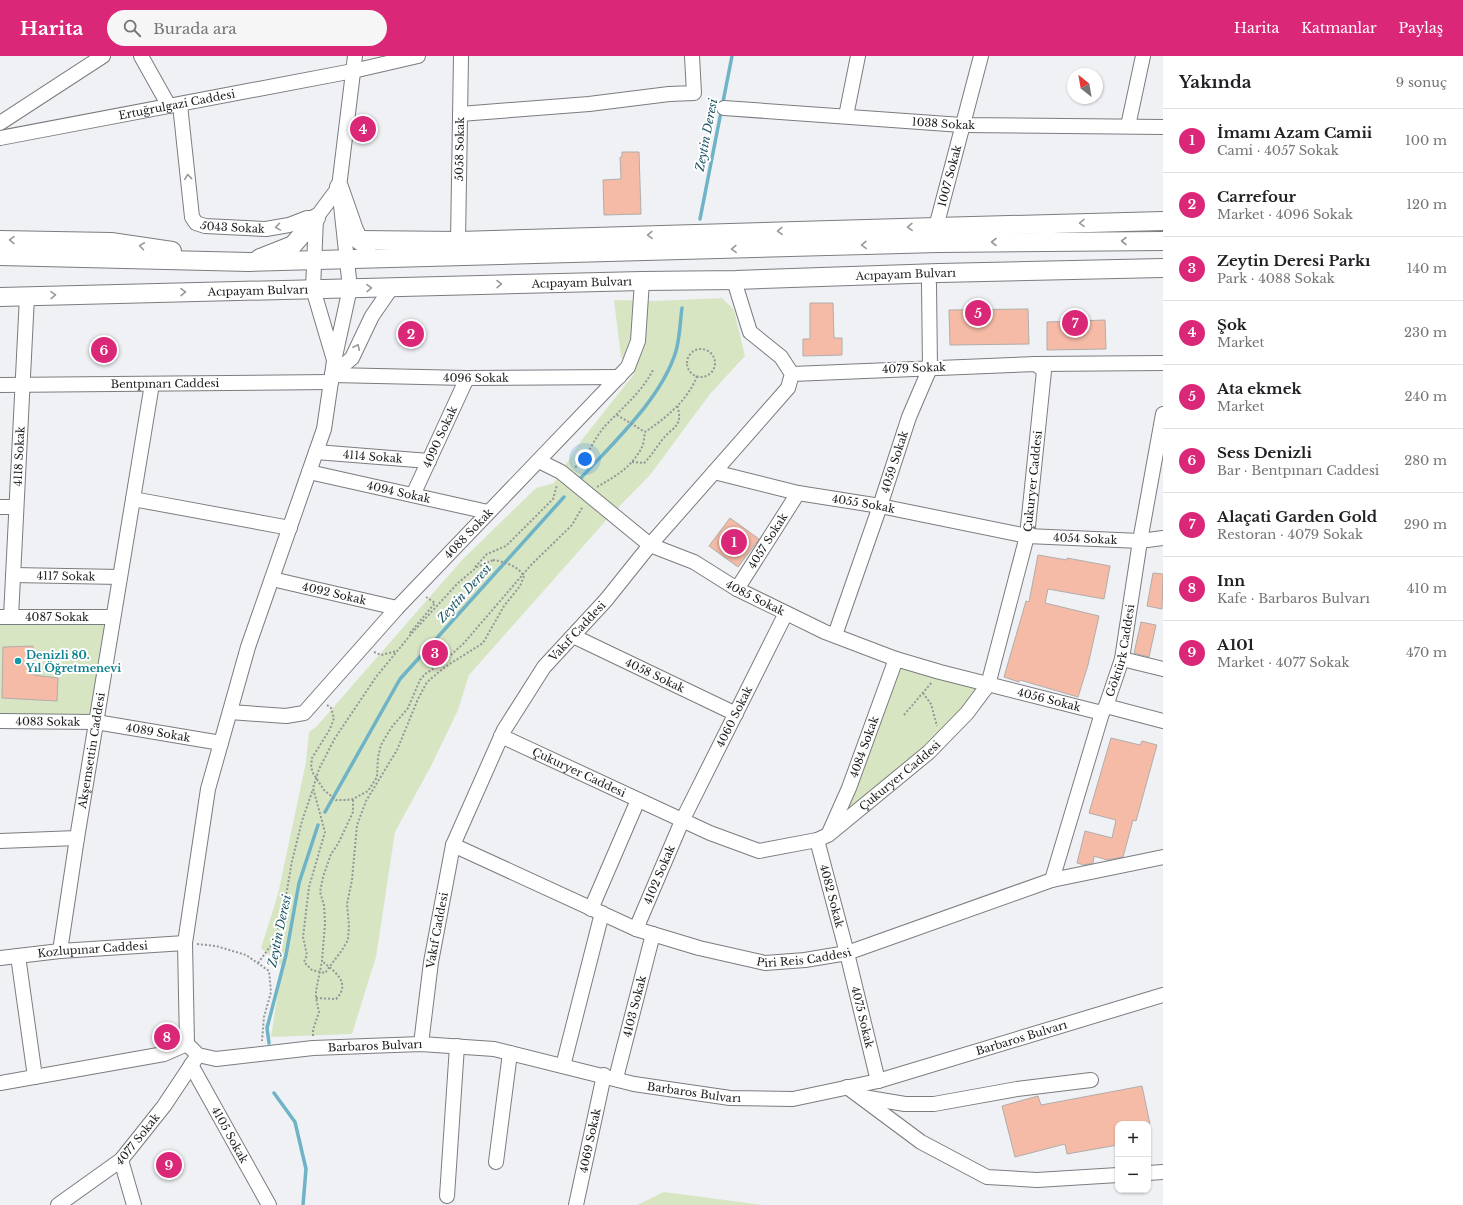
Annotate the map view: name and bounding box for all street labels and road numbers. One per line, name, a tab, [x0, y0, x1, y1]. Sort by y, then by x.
street label: Ertuğrulgazi Caddesi	[117, 86, 236, 122]
street label: 1038 Sokak	[911, 114, 975, 132]
street label: 5058 Sokak	[452, 117, 467, 181]
street label: 1007 Sokak	[935, 143, 964, 208]
street label: 5043 Sokak	[198, 218, 265, 236]
street label: Acıpayam Bulvarı	[854, 266, 956, 283]
street label: Acıpayam Bulvarı	[530, 274, 632, 291]
street label: Acıpayam Bulvarı	[207, 282, 309, 299]
street label: 4079 Sokak	[882, 360, 946, 376]
street label: 4096 Sokak	[443, 370, 509, 385]
street label: Bentpınarı Caddesi	[111, 376, 220, 391]
street label: 4090 Sokak	[420, 404, 460, 470]
street label: 4118 Sokak	[11, 426, 28, 487]
street label: 4059 Sokak	[878, 429, 911, 495]
street label: Çukuryer Caddesi	[1020, 430, 1045, 533]
street label: 4114 Sokak	[342, 447, 403, 466]
street label: 4094 Sokak	[366, 478, 432, 506]
street label: 4055 Sokak	[831, 491, 897, 516]
street label: 4088 Sokak	[441, 505, 496, 562]
street label: 4057 Sokak	[745, 510, 791, 571]
street label: 4054 Sokak	[1053, 530, 1118, 547]
street label: 4117 Sokak	[36, 568, 96, 584]
street label: 4085 Sokak	[723, 577, 787, 618]
street label: 4092 Sokak	[301, 579, 368, 608]
street label: Vakıf Caddesi	[545, 598, 609, 665]
street label: Göktürk Caddesi	[1103, 603, 1137, 699]
street label: 4087 Sokak	[25, 610, 89, 624]
street label: 4058 Sokak	[623, 655, 687, 696]
street label: 4060 Sokak	[713, 684, 755, 750]
street label: 4056 Sokak	[1016, 685, 1082, 714]
street label: Akşemsettin Caddesi	[75, 691, 108, 811]
street label: 4083 Sokak	[15, 714, 81, 729]
street label: 4084 Sokak	[846, 714, 882, 780]
street label: 4089 Sokak	[125, 720, 192, 745]
street label: Çukuryer Caddesi	[856, 737, 944, 813]
street label: Çukuryer Caddesi	[530, 744, 628, 800]
street label: 4102 Sokak	[640, 843, 678, 907]
street label: 4082 Sokak	[817, 863, 847, 929]
street label: Vakıf Caddesi	[423, 891, 451, 970]
street label: Kozlupınar Caddesi	[37, 938, 148, 961]
street label: Piri Reis Caddesi	[755, 945, 853, 970]
street label: 4103 Sokak	[620, 974, 649, 1039]
street label: 4075 Sokak	[848, 985, 877, 1050]
street label: Barbaros Bulvarı	[974, 1017, 1069, 1058]
street label: Barbaros Bulvarı	[328, 1037, 423, 1054]
street label: Barbaros Bulvarı	[646, 1079, 741, 1105]
street label: 4105 Sokak	[209, 1104, 251, 1166]
street label: 4069 Sokak	[576, 1107, 604, 1174]
street label: 4077 Sokak	[113, 1110, 163, 1168]

